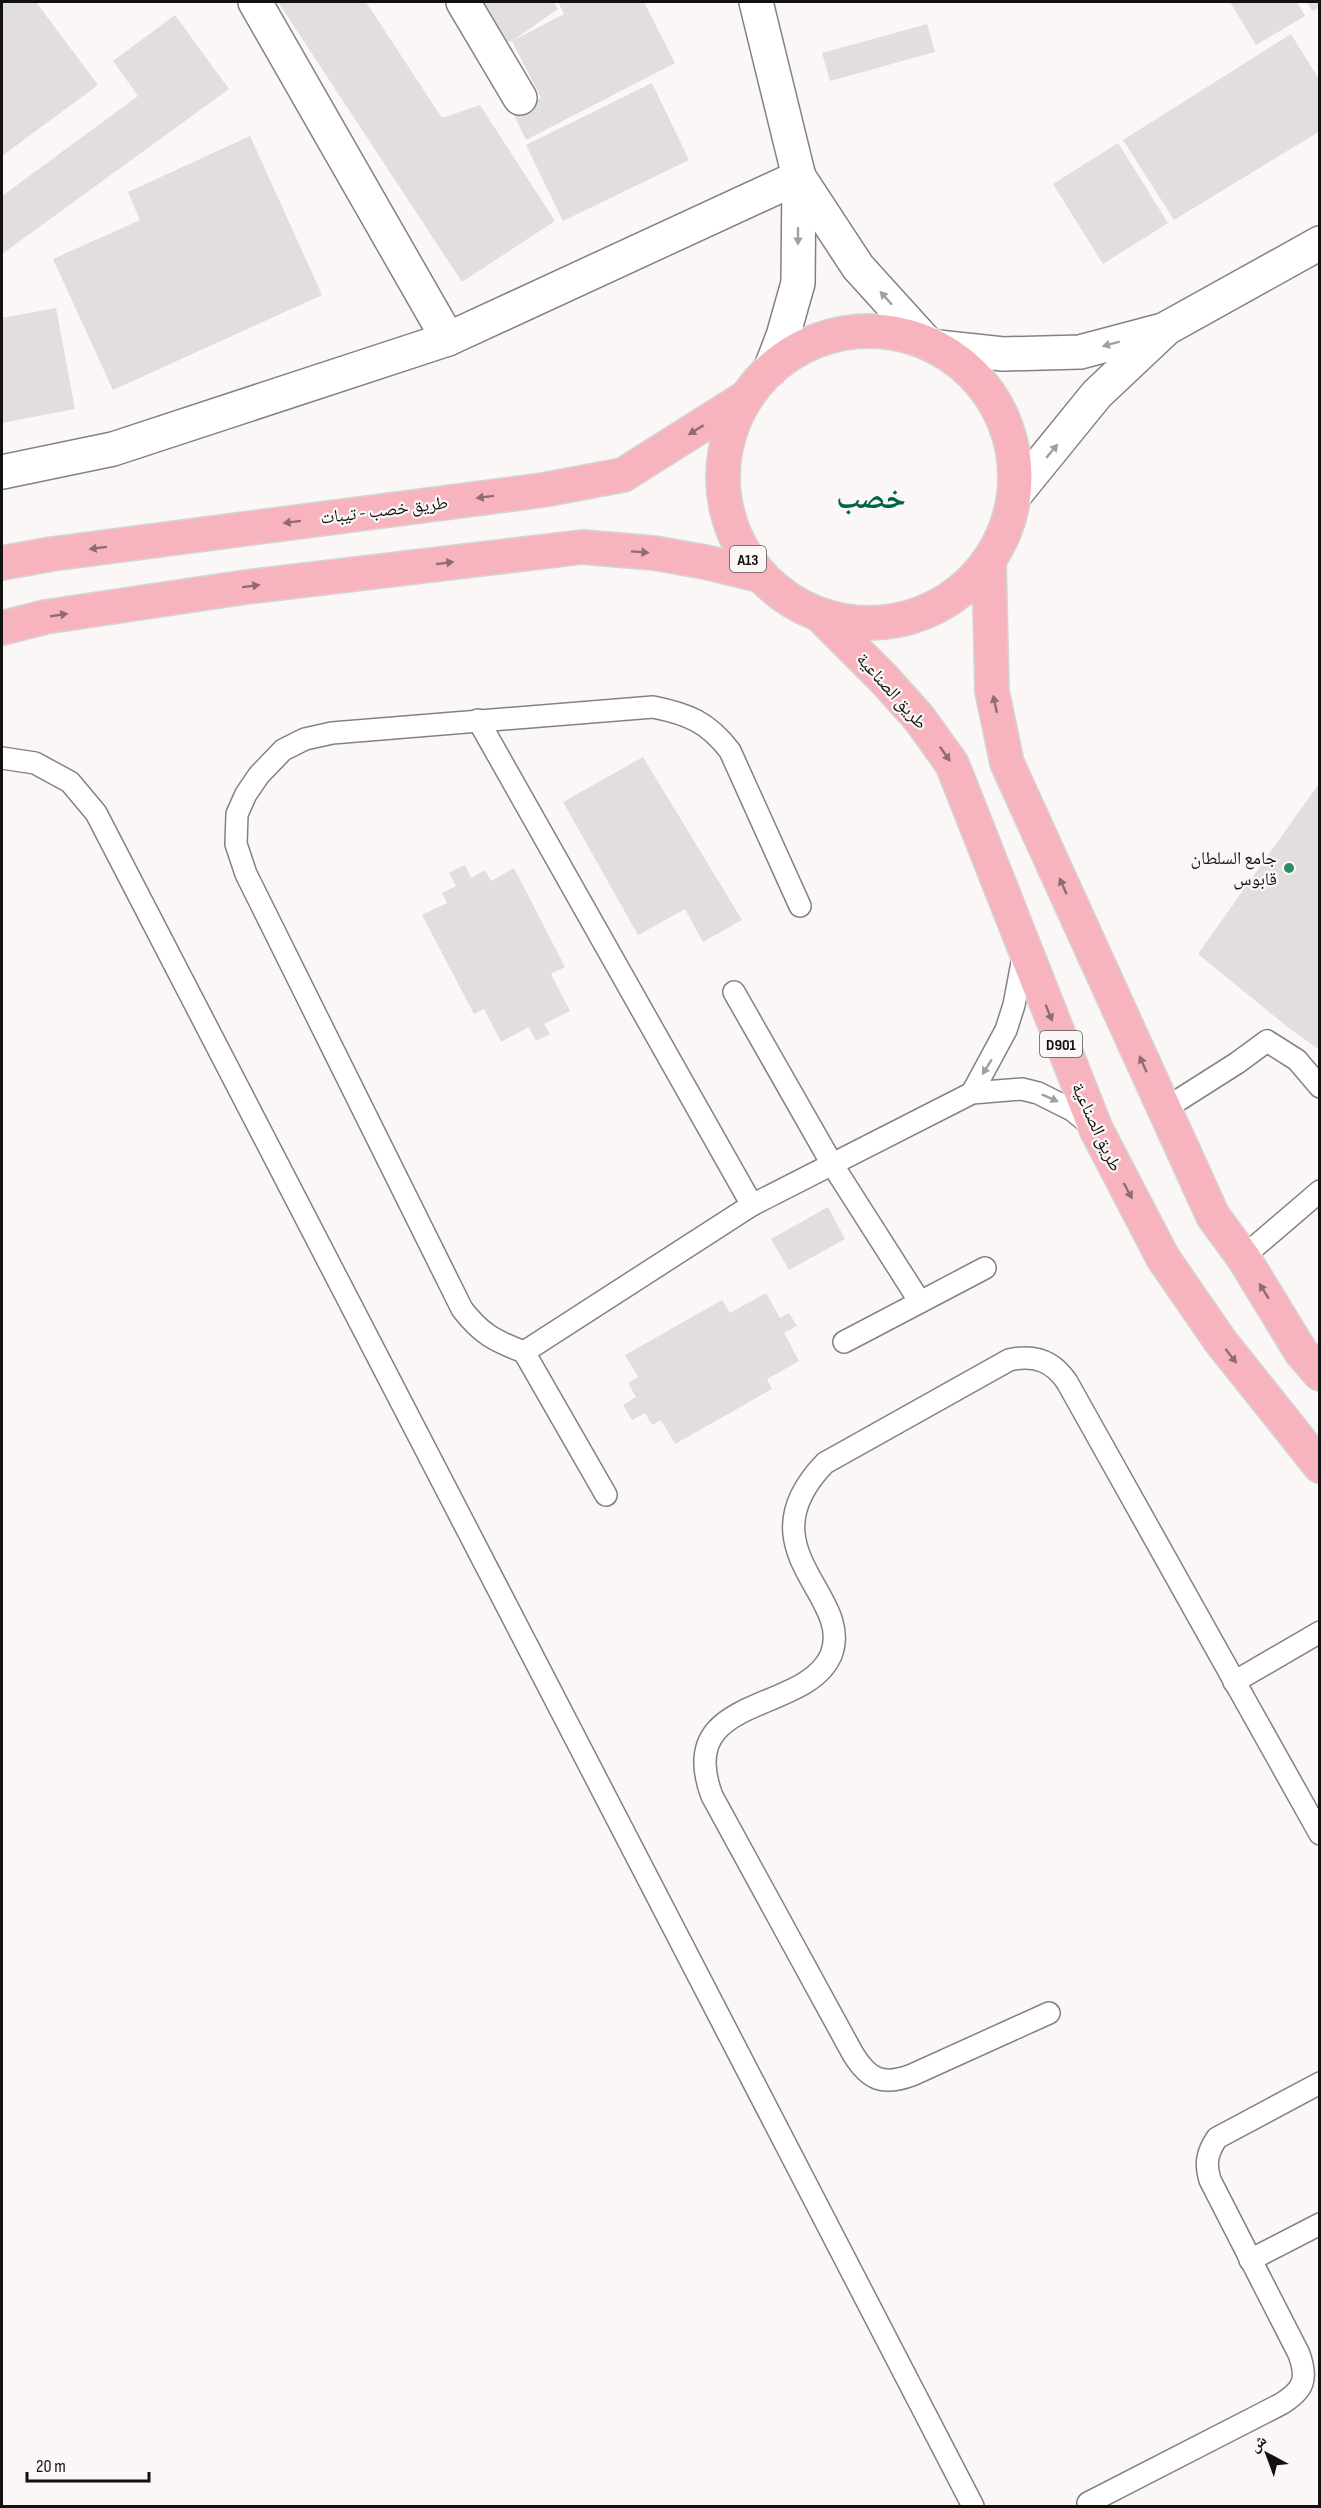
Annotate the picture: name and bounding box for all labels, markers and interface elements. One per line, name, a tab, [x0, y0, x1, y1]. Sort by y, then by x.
one-way arrow	[793, 226, 803, 245]
one-way arrow	[879, 291, 893, 306]
one-way arrow	[1102, 340, 1120, 349]
one-way arrow	[688, 424, 704, 435]
one-way arrow	[1045, 444, 1058, 459]
district label: خصب	[836, 481, 906, 517]
street label: طريق خصب - تيبات	[319, 492, 449, 529]
one-way arrow	[475, 493, 494, 502]
one-way arrow	[282, 518, 301, 527]
one-way arrow	[89, 543, 108, 552]
road number: A13	[730, 546, 766, 572]
one-way arrow	[631, 547, 650, 556]
one-way arrow	[436, 559, 455, 568]
one-way arrow	[242, 582, 261, 591]
one-way arrow	[49, 610, 68, 619]
street label: طريق الصناعية	[852, 649, 931, 734]
one-way arrow	[989, 695, 999, 714]
one-way arrow	[939, 746, 951, 762]
place label: جامع السلطان قابوس	[1190, 848, 1277, 890]
marker: جامع السلطان قابوس	[1282, 861, 1296, 875]
one-way arrow	[1057, 877, 1067, 895]
one-way arrow	[1045, 1004, 1054, 1022]
road number: D901	[1040, 1031, 1082, 1057]
one-way arrow	[1138, 1055, 1147, 1072]
one-way arrow	[982, 1059, 993, 1075]
street label: طريق الصناعية	[1067, 1080, 1126, 1175]
one-way arrow	[1041, 1093, 1059, 1103]
one-way arrow	[1123, 1182, 1133, 1199]
one-way arrow	[1258, 1283, 1269, 1299]
one-way arrow	[1225, 1348, 1237, 1363]
north arrow	[1237, 2424, 1297, 2484]
text: ش	[1246, 2431, 1271, 2457]
scale bar	[27, 2445, 148, 2483]
text: 20 m	[36, 2456, 66, 2477]

